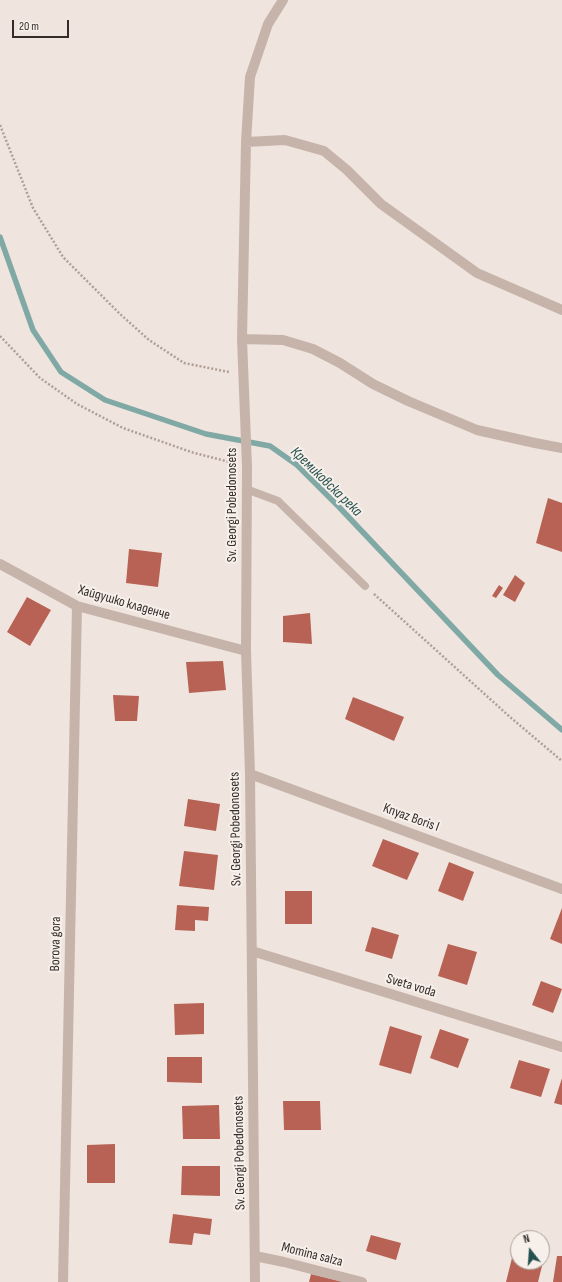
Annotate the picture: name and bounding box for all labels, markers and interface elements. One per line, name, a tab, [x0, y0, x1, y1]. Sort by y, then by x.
scale bar	[14, 12, 71, 38]
text: 20 m	[19, 19, 39, 34]
water label: Кремиковска река	[286, 443, 366, 521]
street label: Sv. Georgi Pobedonosets	[224, 448, 240, 562]
street label: Хайдушко кладенче	[76, 582, 172, 624]
street label: Sv. Georgi Pobedonosets	[227, 772, 245, 886]
street label: Knyaz Boris I	[381, 800, 441, 836]
street label: Borova gora	[47, 916, 65, 972]
street label: Sveta voda	[384, 971, 438, 1001]
street label: Sv. Georgi Pobedonosets	[231, 1096, 249, 1210]
north arrow	[510, 1230, 550, 1270]
text: N	[522, 1232, 531, 1246]
street label: Momina salza	[280, 1239, 344, 1271]

